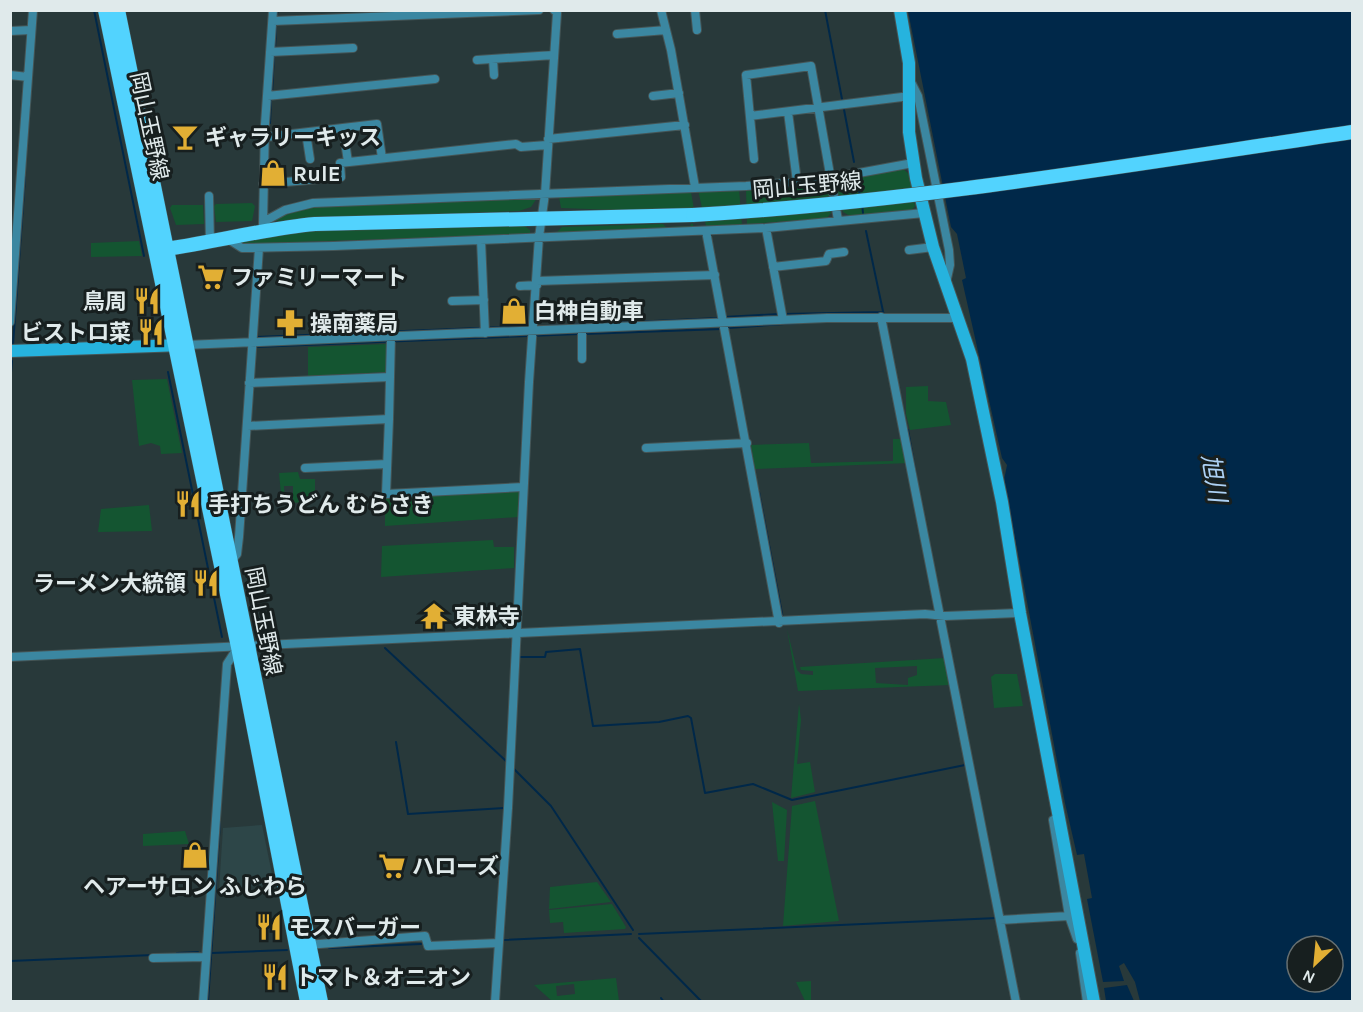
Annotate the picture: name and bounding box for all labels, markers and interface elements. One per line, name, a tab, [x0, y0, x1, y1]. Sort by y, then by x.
street label: 岡山玉野線	[125, 70, 173, 183]
bar icon: ギャラリーキッス	[170, 122, 200, 152]
place label: ギャラリーキッス	[205, 125, 381, 151]
shop icon: RulE	[258, 158, 288, 188]
place label: RulE	[293, 161, 341, 187]
street label: 岡山玉野線	[751, 168, 863, 204]
supermarket icon: ファミリーマート	[196, 262, 226, 292]
place label: ファミリーマート	[231, 265, 407, 291]
restaurant icon: 鳥周	[132, 286, 162, 316]
place label: 鳥周	[83, 289, 127, 315]
shop icon: 白神自動車	[499, 296, 529, 326]
place label: 白神自動車	[534, 299, 644, 325]
pharmacy icon: 操南薬局	[275, 308, 305, 338]
place label: 操南薬局	[310, 311, 398, 337]
restaurant icon: ビストロ菜	[136, 317, 166, 347]
place label: ビストロ菜	[21, 320, 131, 346]
water label: 旭川	[1196, 452, 1232, 507]
restaurant icon: 手打ちうどん むらさき	[173, 489, 203, 519]
place label: 手打ちうどん むらさき	[208, 492, 434, 518]
street label: 岡山玉野線	[240, 565, 286, 678]
restaurant icon: ラーメン大統領	[191, 568, 221, 598]
place label: ラーメン大統領	[33, 571, 186, 597]
temple icon: 東林寺	[419, 601, 449, 631]
place label: 東林寺	[454, 604, 520, 630]
shop icon: ヘアーサロン ふじわら	[180, 840, 210, 870]
supermarket icon: ハローズ	[377, 851, 407, 881]
place label: ハローズ	[412, 854, 499, 880]
place label: ヘアーサロン ふじわら	[83, 874, 307, 900]
restaurant icon: モスバーガー	[254, 912, 284, 942]
place label: モスバーガー	[289, 915, 421, 941]
north arrow	[1285, 934, 1345, 994]
restaurant icon: トマト＆オニオン	[260, 962, 290, 992]
place label: トマト＆オニオン	[295, 965, 471, 991]
text: N	[1299, 966, 1318, 988]

